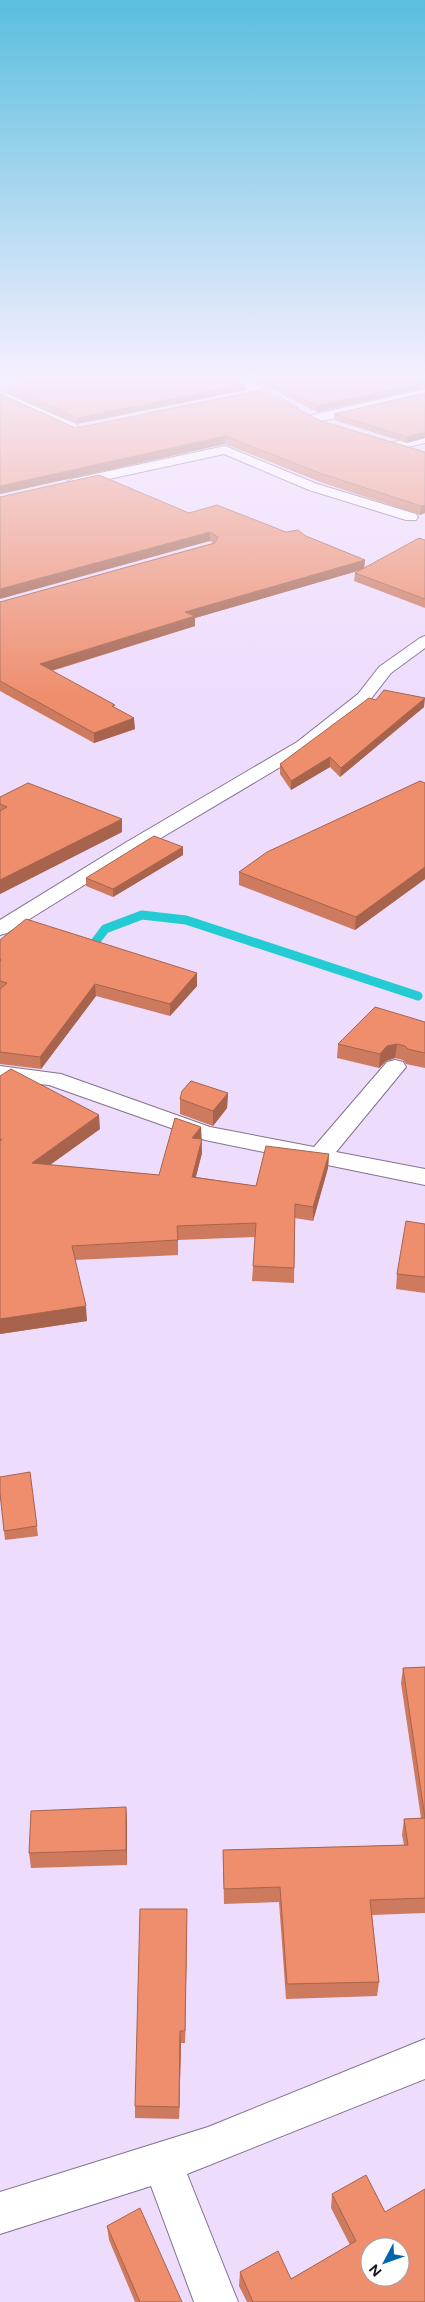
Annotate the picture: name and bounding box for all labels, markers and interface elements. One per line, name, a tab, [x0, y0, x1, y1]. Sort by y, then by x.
north arrow	[360, 2237, 410, 2287]
text: N	[366, 2261, 386, 2280]

